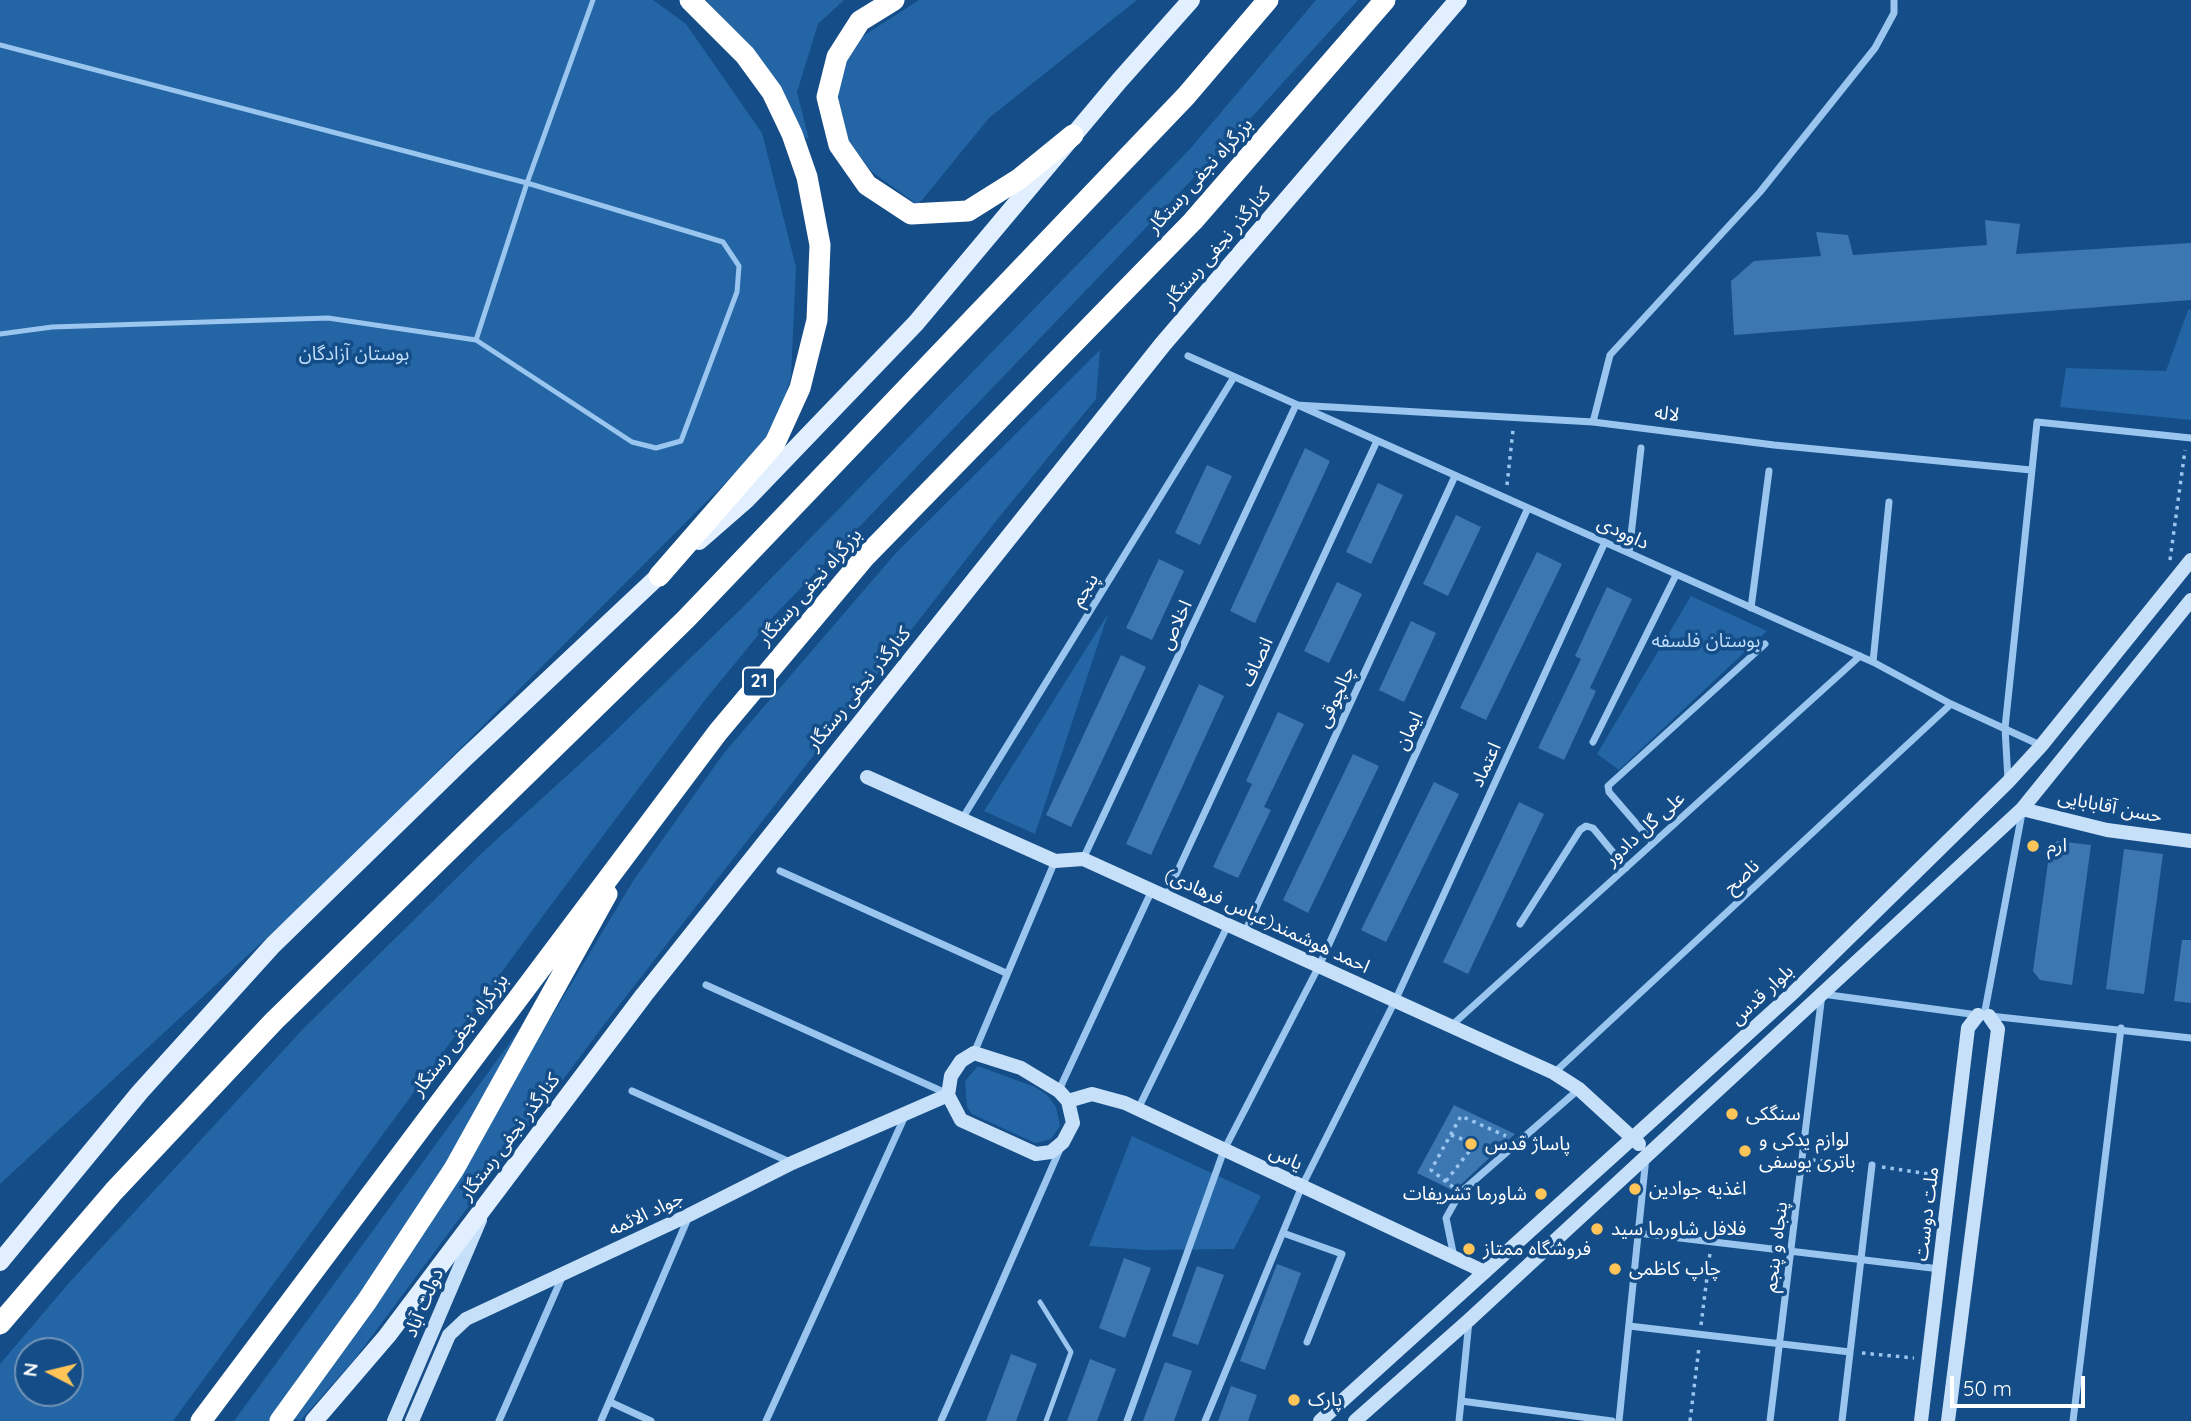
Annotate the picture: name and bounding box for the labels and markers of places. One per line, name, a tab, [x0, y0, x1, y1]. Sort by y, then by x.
place label: ارم	[2047, 835, 2067, 857]
marker: ارم	[2025, 838, 2041, 854]
place label: سنگکی	[1746, 1103, 1801, 1125]
marker: سنگکی	[1724, 1106, 1740, 1122]
place label: لوازم یدکی و باتری یوسفی	[1759, 1129, 1855, 1173]
place label: پاساژ قدس	[1485, 1133, 1570, 1155]
marker: پاساژ قدس	[1463, 1136, 1479, 1152]
marker: لوازم یدکی و باتری یوسفی	[1737, 1143, 1753, 1159]
place label: اغذیه جوادین	[1649, 1178, 1747, 1200]
marker: اغذیه جوادین	[1627, 1181, 1643, 1197]
place label: شاورما تشریفات	[1403, 1183, 1527, 1205]
marker: شاورما تشریفات	[1533, 1186, 1549, 1202]
place label: فلافل شاورما سید	[1611, 1218, 1746, 1240]
marker: فلافل شاورما سید	[1589, 1221, 1605, 1237]
place label: فروشگاه ممتاز	[1483, 1238, 1591, 1260]
marker: فروشگاه ممتاز	[1461, 1241, 1477, 1257]
place label: چاپ كاظمى	[1629, 1258, 1721, 1280]
marker: چاپ كاظمى	[1607, 1261, 1623, 1277]
place label: پارک	[1308, 1389, 1342, 1411]
marker: پارک	[1286, 1392, 1302, 1408]

